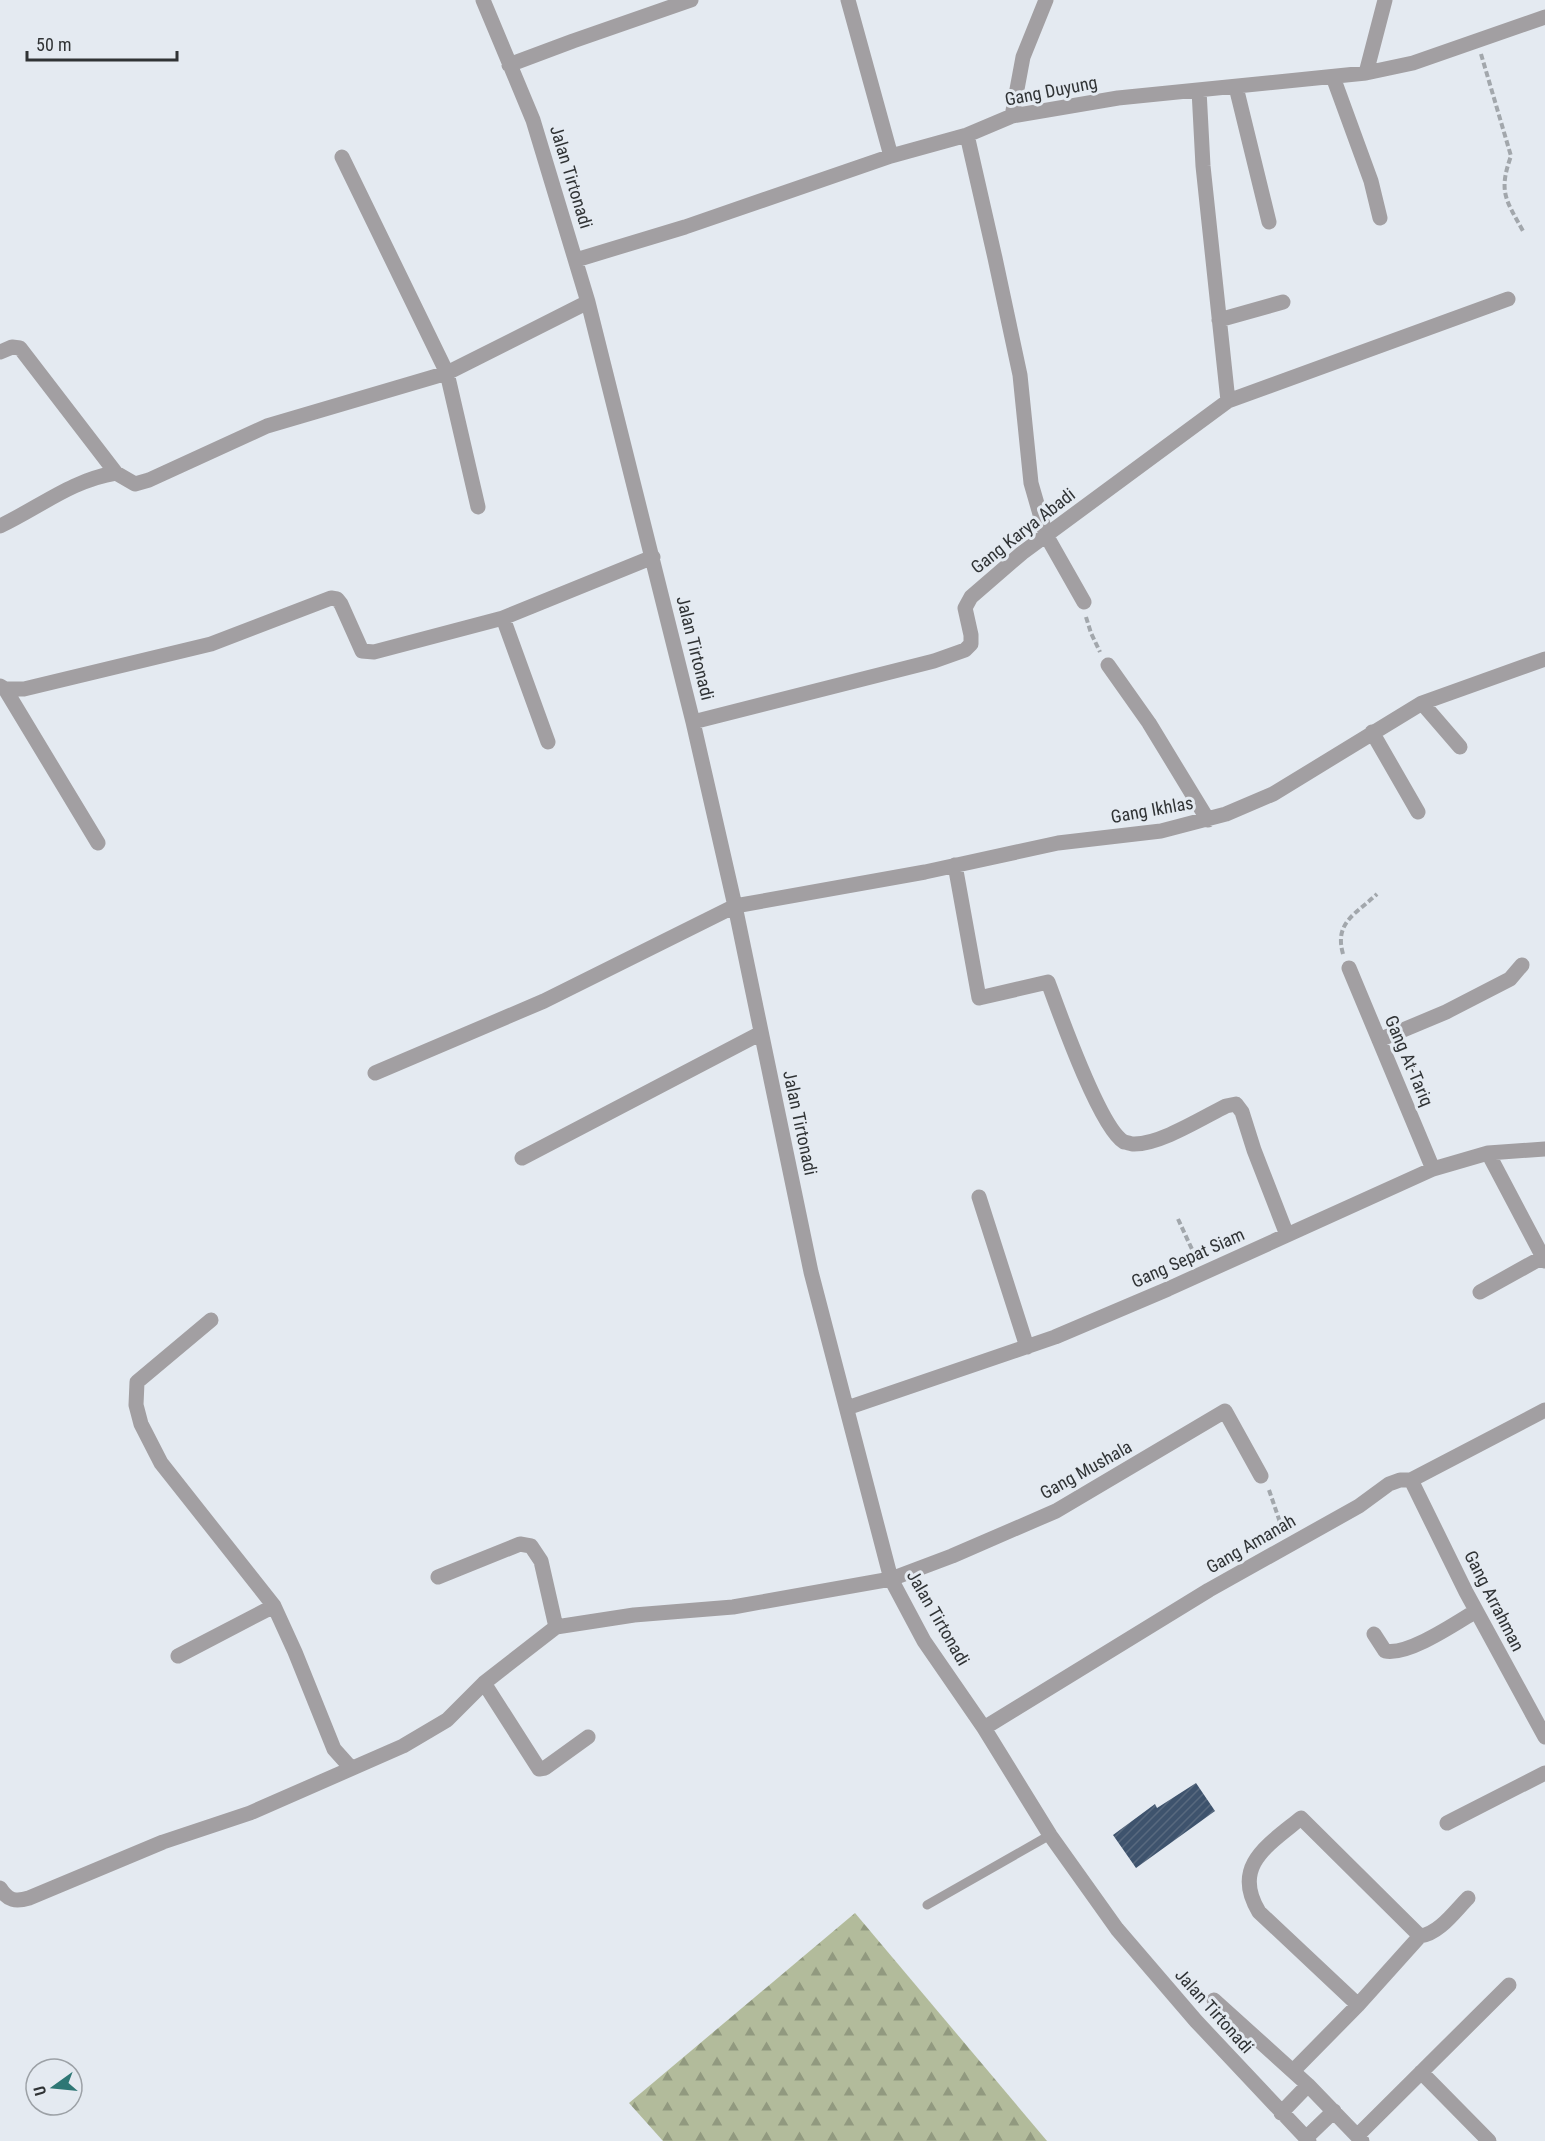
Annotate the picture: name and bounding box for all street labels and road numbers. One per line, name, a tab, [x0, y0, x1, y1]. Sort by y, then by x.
street label: Gang Duyung	[1003, 71, 1099, 110]
street label: Jalan Tirtonadi	[546, 123, 597, 231]
street label: Gang Karya Abadi	[967, 484, 1079, 578]
street label: Jalan Tirtonadi	[672, 594, 719, 702]
street label: Gang Ikhlas	[1109, 792, 1195, 827]
street label: Gang At-Tariq	[1381, 1012, 1438, 1109]
street label: Jalan Tirtonadi	[779, 1069, 822, 1177]
street label: Gang Sepat Siam	[1128, 1223, 1248, 1292]
street label: Gang Mushala	[1036, 1436, 1135, 1503]
street label: Gang Amanah	[1202, 1510, 1299, 1578]
street label: Gang Arrahman	[1460, 1547, 1529, 1655]
street label: Jalan Tirtonadi	[903, 1566, 974, 1669]
street label: Jalan Tirtonadi	[1171, 1964, 1258, 2057]

